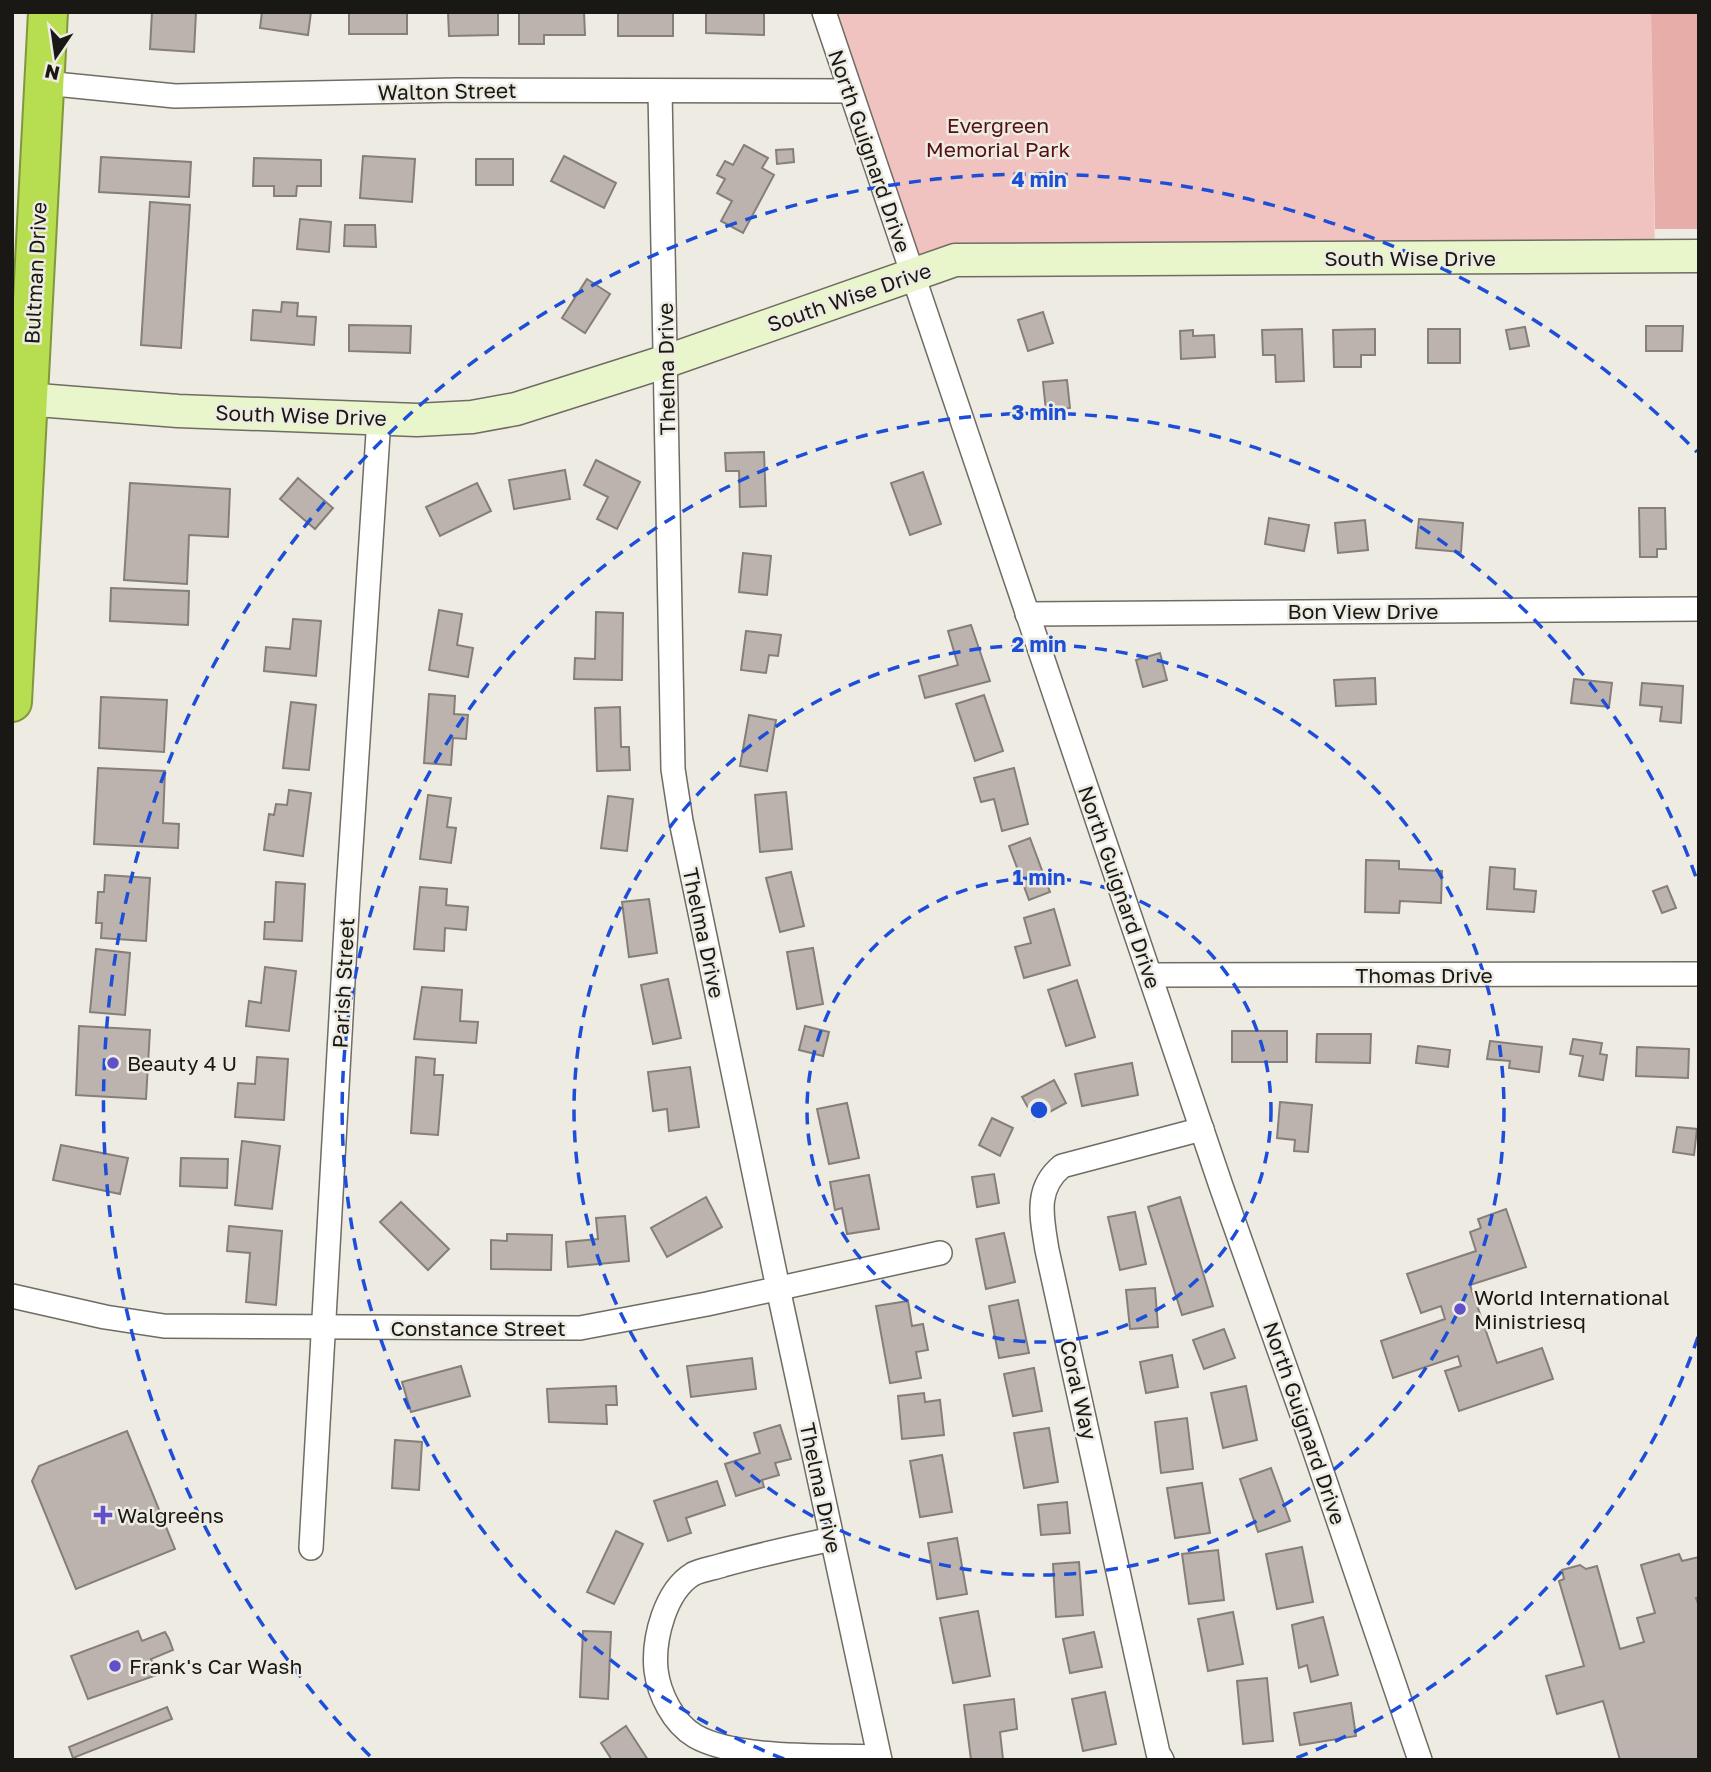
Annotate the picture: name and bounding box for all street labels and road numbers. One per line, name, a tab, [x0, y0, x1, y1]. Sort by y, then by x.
street label: North Guignard Drive	[823, 46, 917, 256]
street label: Walton Street	[377, 77, 517, 105]
street label: Bultman Drive	[18, 201, 52, 345]
street label: South Wise Drive	[1324, 245, 1496, 271]
street label: South Wise Drive	[764, 257, 934, 337]
street label: Thelma Drive	[652, 302, 680, 436]
street label: South Wise Drive	[215, 399, 387, 431]
street label: Bon View Drive	[1288, 598, 1438, 624]
street label: North Guignard Drive	[1073, 782, 1167, 992]
street label: Thelma Drive	[678, 865, 730, 1001]
street label: Parish Street	[327, 917, 359, 1049]
street label: Thomas Drive	[1355, 962, 1493, 988]
street label: Constance Street	[390, 1315, 566, 1341]
street label: North Guignard Drive	[1258, 1318, 1352, 1528]
street label: Coral Way	[1055, 1338, 1103, 1442]
street label: Thelma Drive	[795, 1420, 847, 1556]

